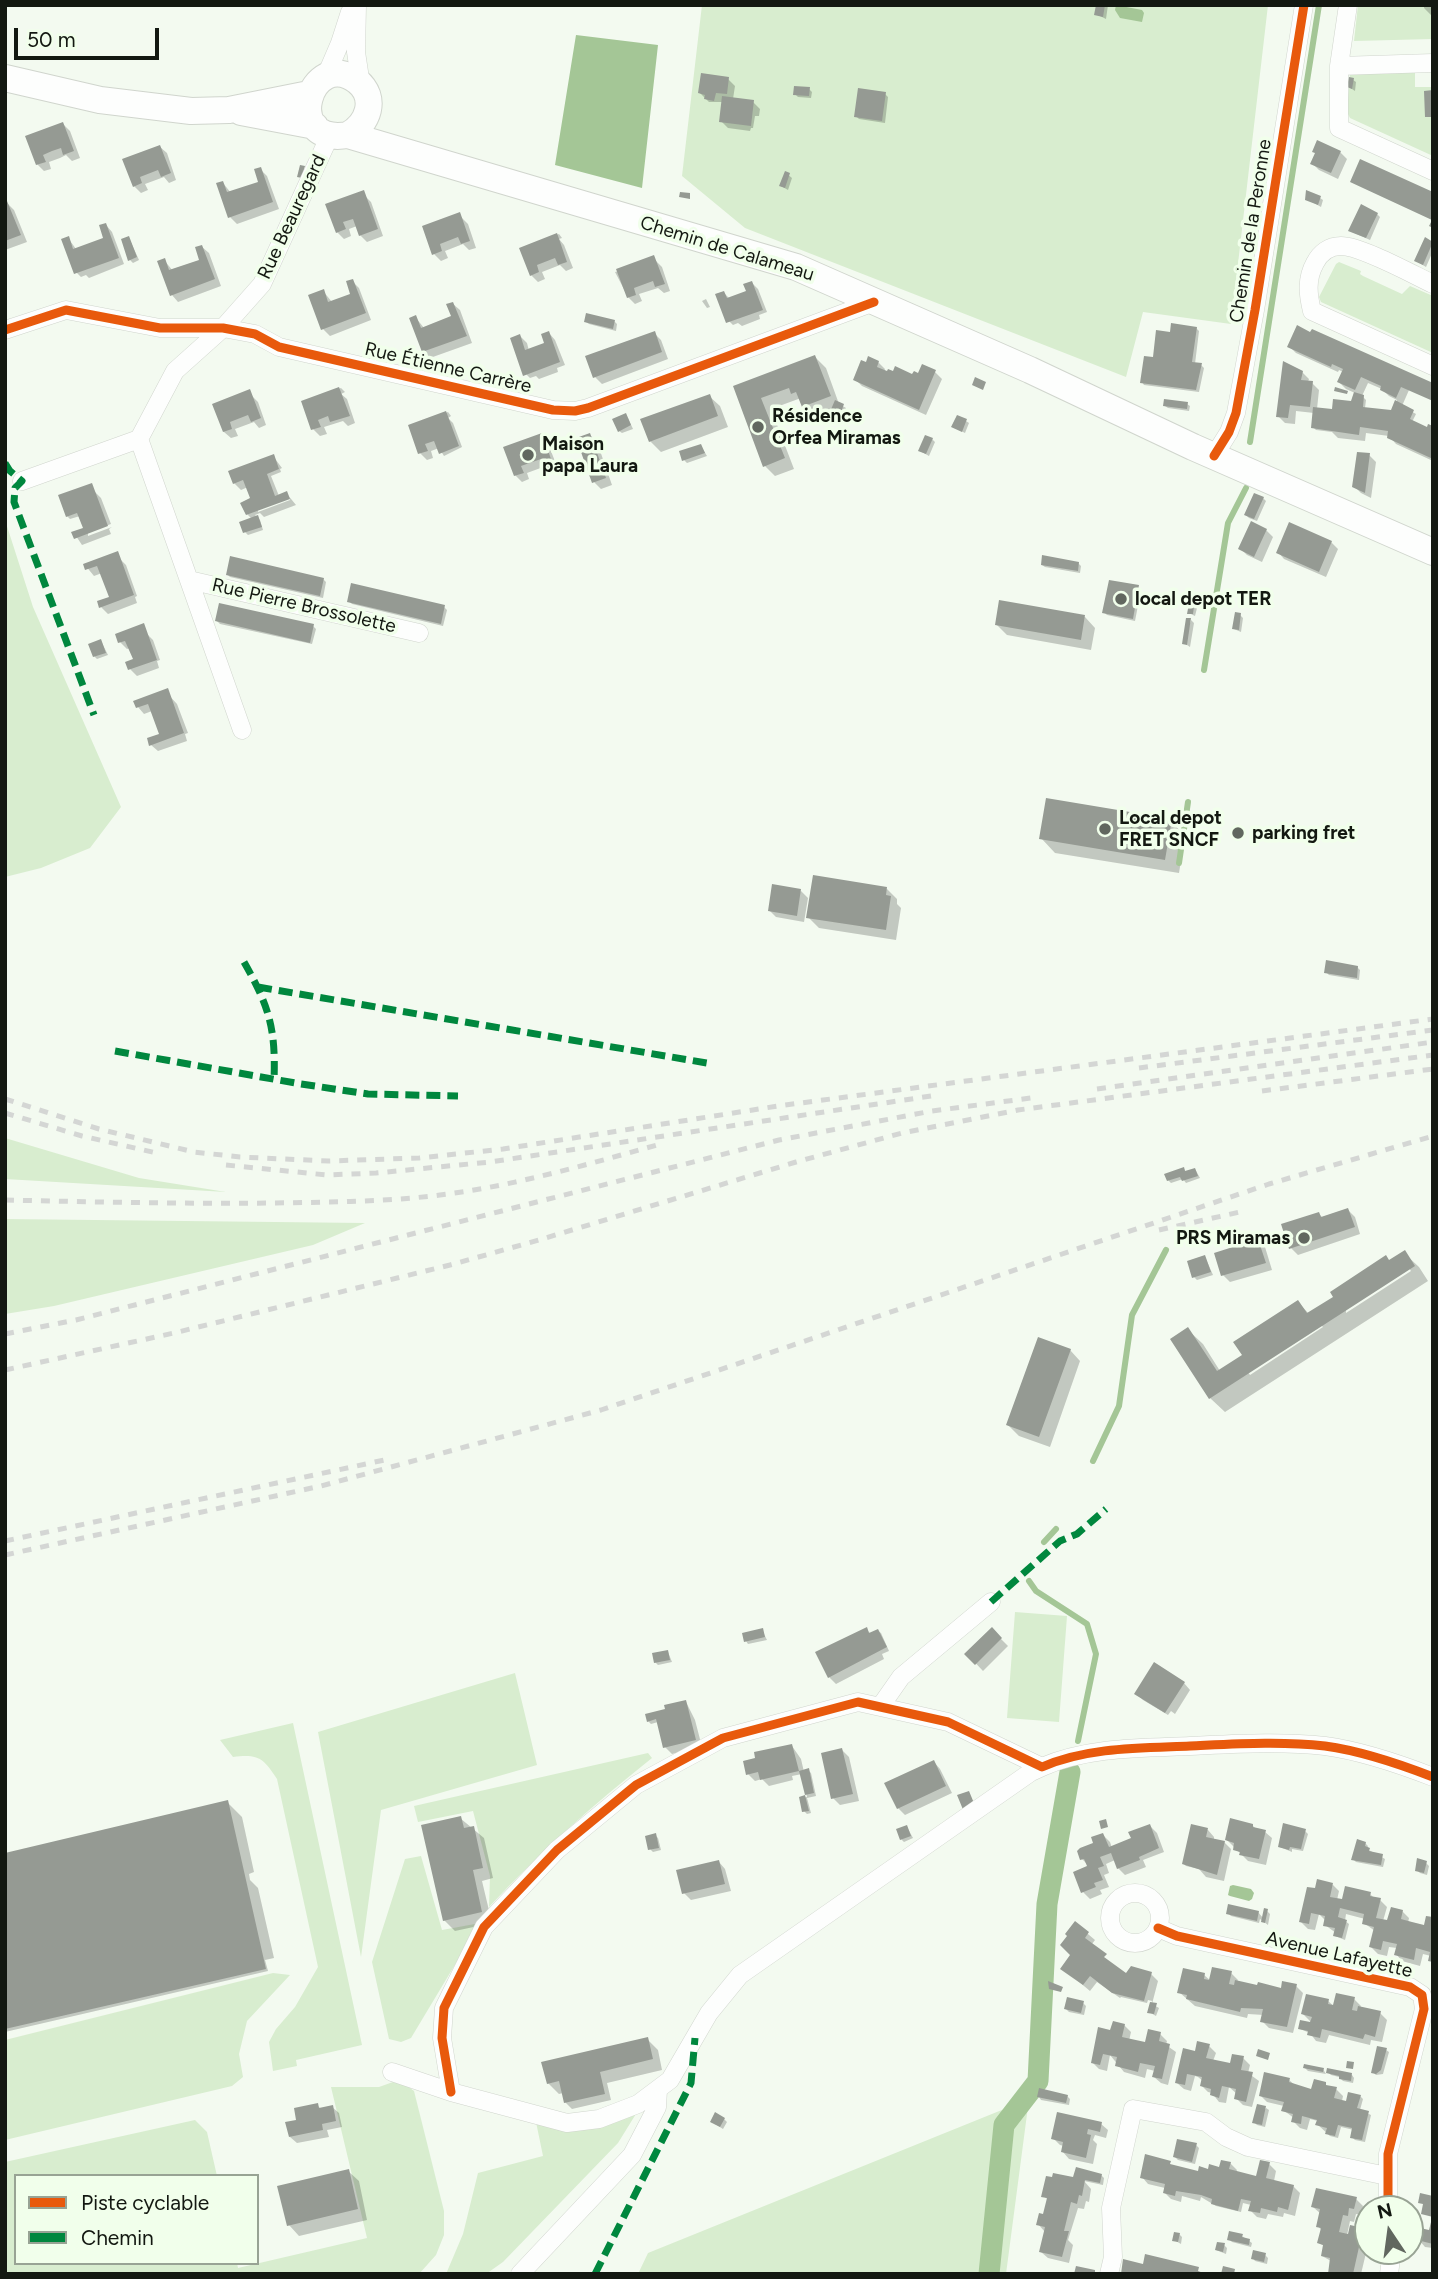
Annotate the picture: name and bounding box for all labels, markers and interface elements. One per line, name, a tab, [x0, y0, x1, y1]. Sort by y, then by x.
scale bar	[18, 14, 163, 58]
text: 50 m	[27, 27, 76, 52]
street label: Chemin de la Peronne	[1225, 138, 1277, 324]
street label: Rue Beauregard	[253, 151, 331, 283]
street label: Chemin de Calameau	[637, 212, 817, 286]
street label: Rue Étienne Carrère	[362, 338, 534, 398]
place label: Résidence Orfea Miramas	[772, 405, 901, 449]
marker: Résidence Orfea Miramas	[750, 419, 766, 435]
place label: Maison papa Laura	[542, 433, 638, 477]
marker: Maison papa Laura	[520, 447, 536, 463]
street label: Rue Pierre Brossolette	[210, 574, 398, 638]
place label: local depot TER	[1135, 588, 1271, 610]
marker: local depot TER	[1113, 591, 1129, 607]
place label: Local depot FRET SNCF	[1119, 807, 1222, 851]
marker: Local depot FRET SNCF	[1097, 821, 1113, 837]
place label: parking fret	[1252, 822, 1356, 844]
marker: parking fret	[1230, 825, 1246, 841]
place label: PRS Miramas	[1176, 1227, 1290, 1249]
marker: PRS Miramas	[1296, 1230, 1312, 1246]
street label: Avenue Lafayette	[1263, 1927, 1415, 1983]
legend	[14, 2174, 259, 2265]
text: Piste cyclable	[81, 2190, 209, 2215]
north arrow	[1354, 2195, 1424, 2265]
text: N	[1375, 2198, 1394, 2224]
text: Chemin	[81, 2225, 154, 2250]

